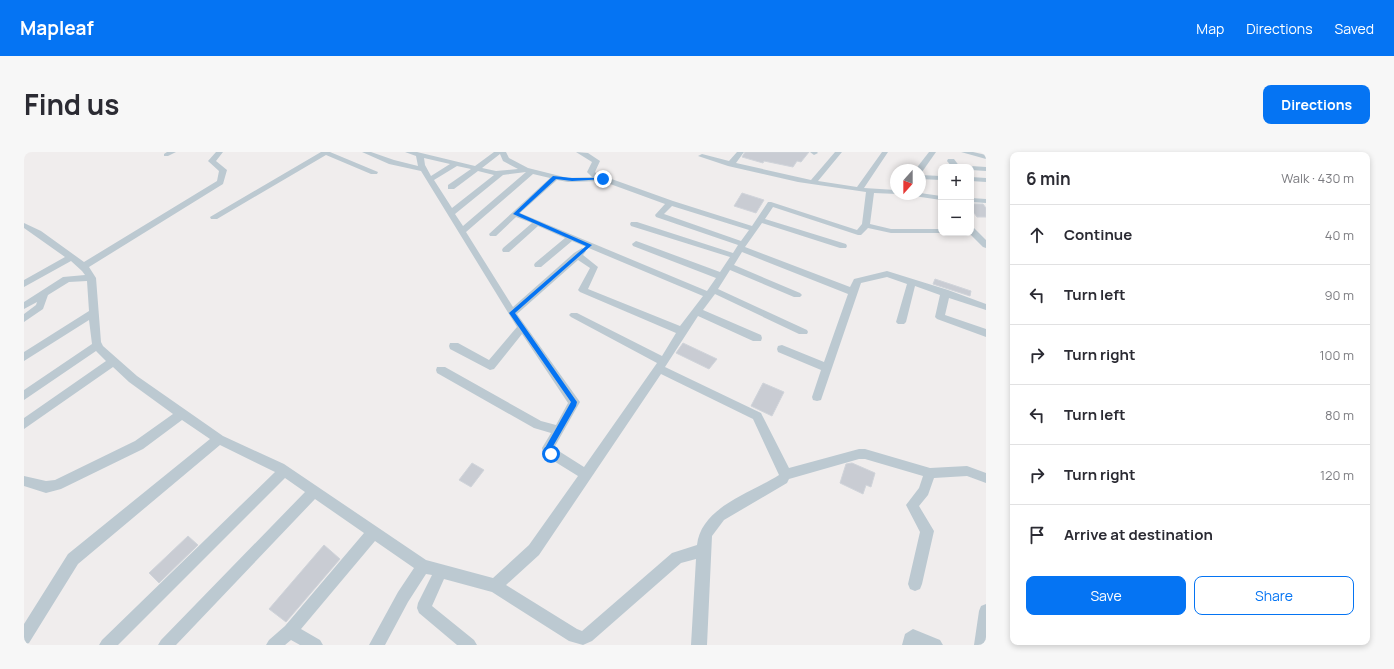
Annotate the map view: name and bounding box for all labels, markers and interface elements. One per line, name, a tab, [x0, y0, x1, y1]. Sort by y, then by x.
text: Mapleaf	[20, 15, 94, 41]
text: Map	[1196, 19, 1224, 38]
text: Directions	[1246, 19, 1313, 38]
text: Saved	[1335, 19, 1374, 38]
text: Find us	[24, 85, 119, 123]
button: Directions	[1263, 85, 1370, 124]
north arrow	[890, 164, 926, 200]
map controls	[938, 164, 974, 236]
button: +	[938, 164, 974, 200]
text: 6 min	[1026, 167, 1071, 190]
text: Walk · 430 m	[1281, 169, 1354, 187]
route end	[594, 170, 612, 188]
button: −	[938, 200, 974, 236]
icon: ahead	[1026, 224, 1048, 246]
text: Continue	[1064, 224, 1132, 245]
text: 40 m	[1325, 226, 1354, 244]
icon: left	[1026, 284, 1048, 306]
text: Turn left	[1064, 284, 1126, 305]
text: 90 m	[1324, 286, 1354, 304]
icon: right	[1026, 344, 1048, 366]
text: Turn right	[1064, 344, 1135, 365]
text: 100 m	[1319, 346, 1354, 364]
icon: left	[1026, 404, 1048, 426]
text: Turn left	[1064, 404, 1126, 425]
text: 80 m	[1325, 406, 1354, 424]
route start	[542, 445, 560, 463]
icon: right	[1026, 464, 1048, 486]
text: Turn right	[1064, 464, 1135, 485]
text: 120 m	[1320, 466, 1354, 484]
icon: arrive	[1026, 524, 1048, 546]
text: Arrive at destination	[1064, 524, 1213, 545]
button: Save	[1026, 576, 1186, 615]
button: Share	[1194, 576, 1354, 615]

